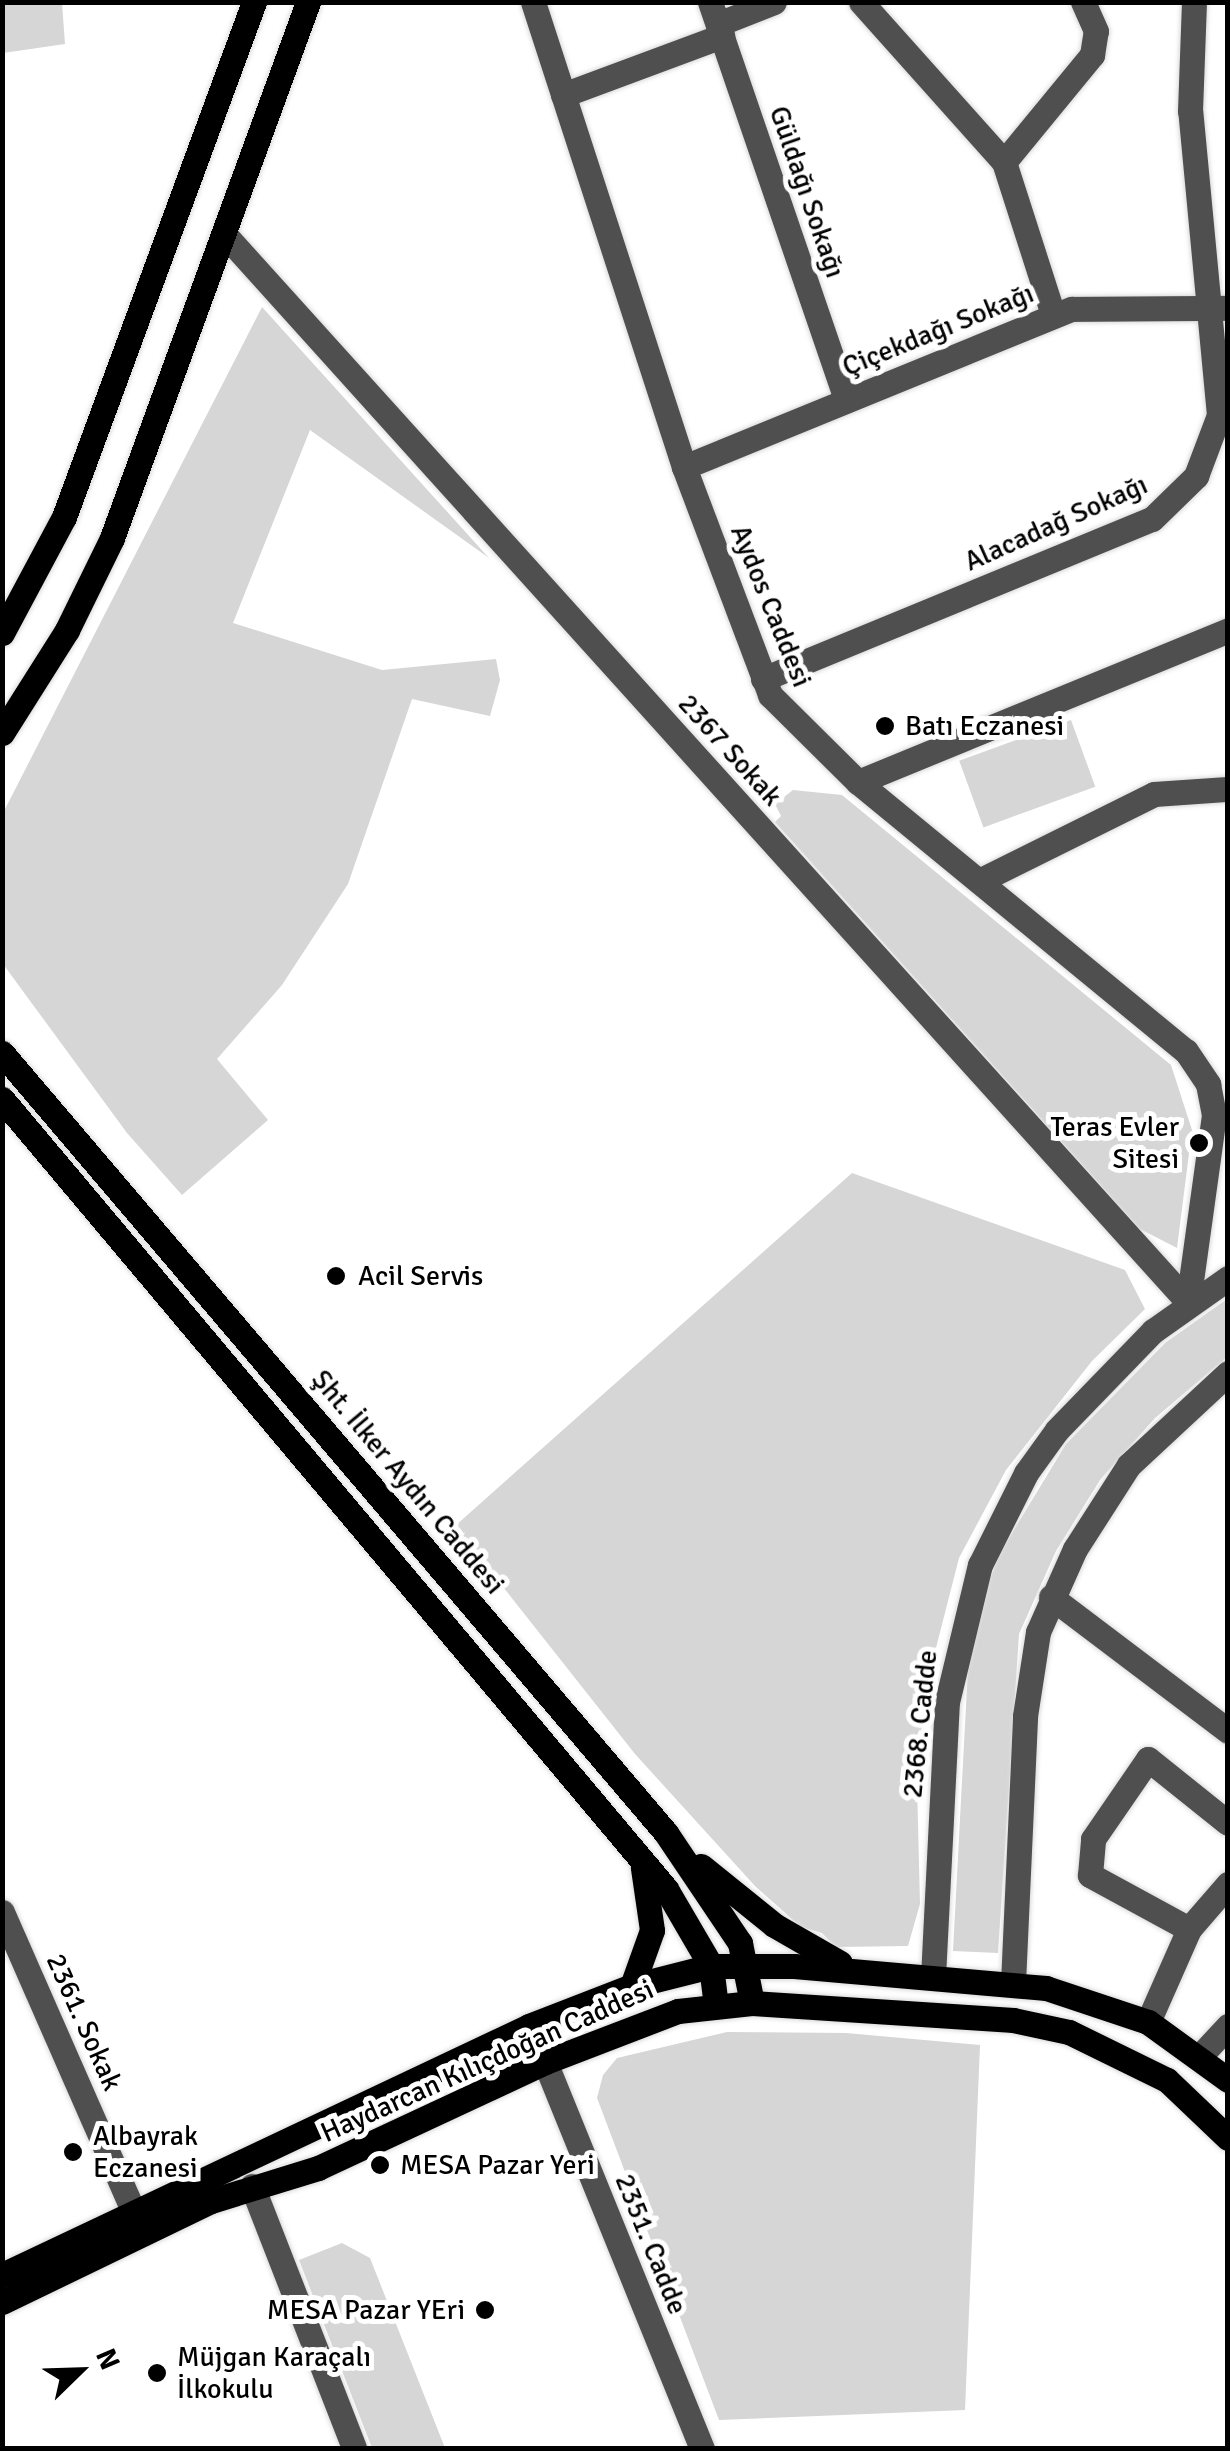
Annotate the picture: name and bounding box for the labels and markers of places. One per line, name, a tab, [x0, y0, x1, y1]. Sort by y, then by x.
place label: Batı Eczanesi	[905, 709, 1064, 743]
marker: Batı Eczanesi	[874, 715, 896, 737]
place label: Teras Evler Sitesi	[1050, 1110, 1179, 1176]
marker: Teras Evler Sitesi	[1188, 1132, 1210, 1154]
place label: Acil Servis	[358, 1259, 483, 1293]
marker: Acil Servis	[323, 1263, 349, 1289]
place label: Albayrak Eczanesi	[93, 2119, 198, 2185]
marker: Albayrak Eczanesi	[62, 2141, 84, 2163]
place label: MESA Pazar Yeri	[400, 2148, 595, 2182]
marker: MESA Pazar Yeri	[369, 2154, 391, 2176]
place label: MESA Pazar YEri	[267, 2293, 465, 2327]
marker: MESA Pazar YEri	[474, 2299, 496, 2321]
place label: Müjgan Karaçalı İlkokulu	[177, 2340, 371, 2406]
marker: Müjgan Karaçalı İlkokulu	[146, 2362, 168, 2384]

